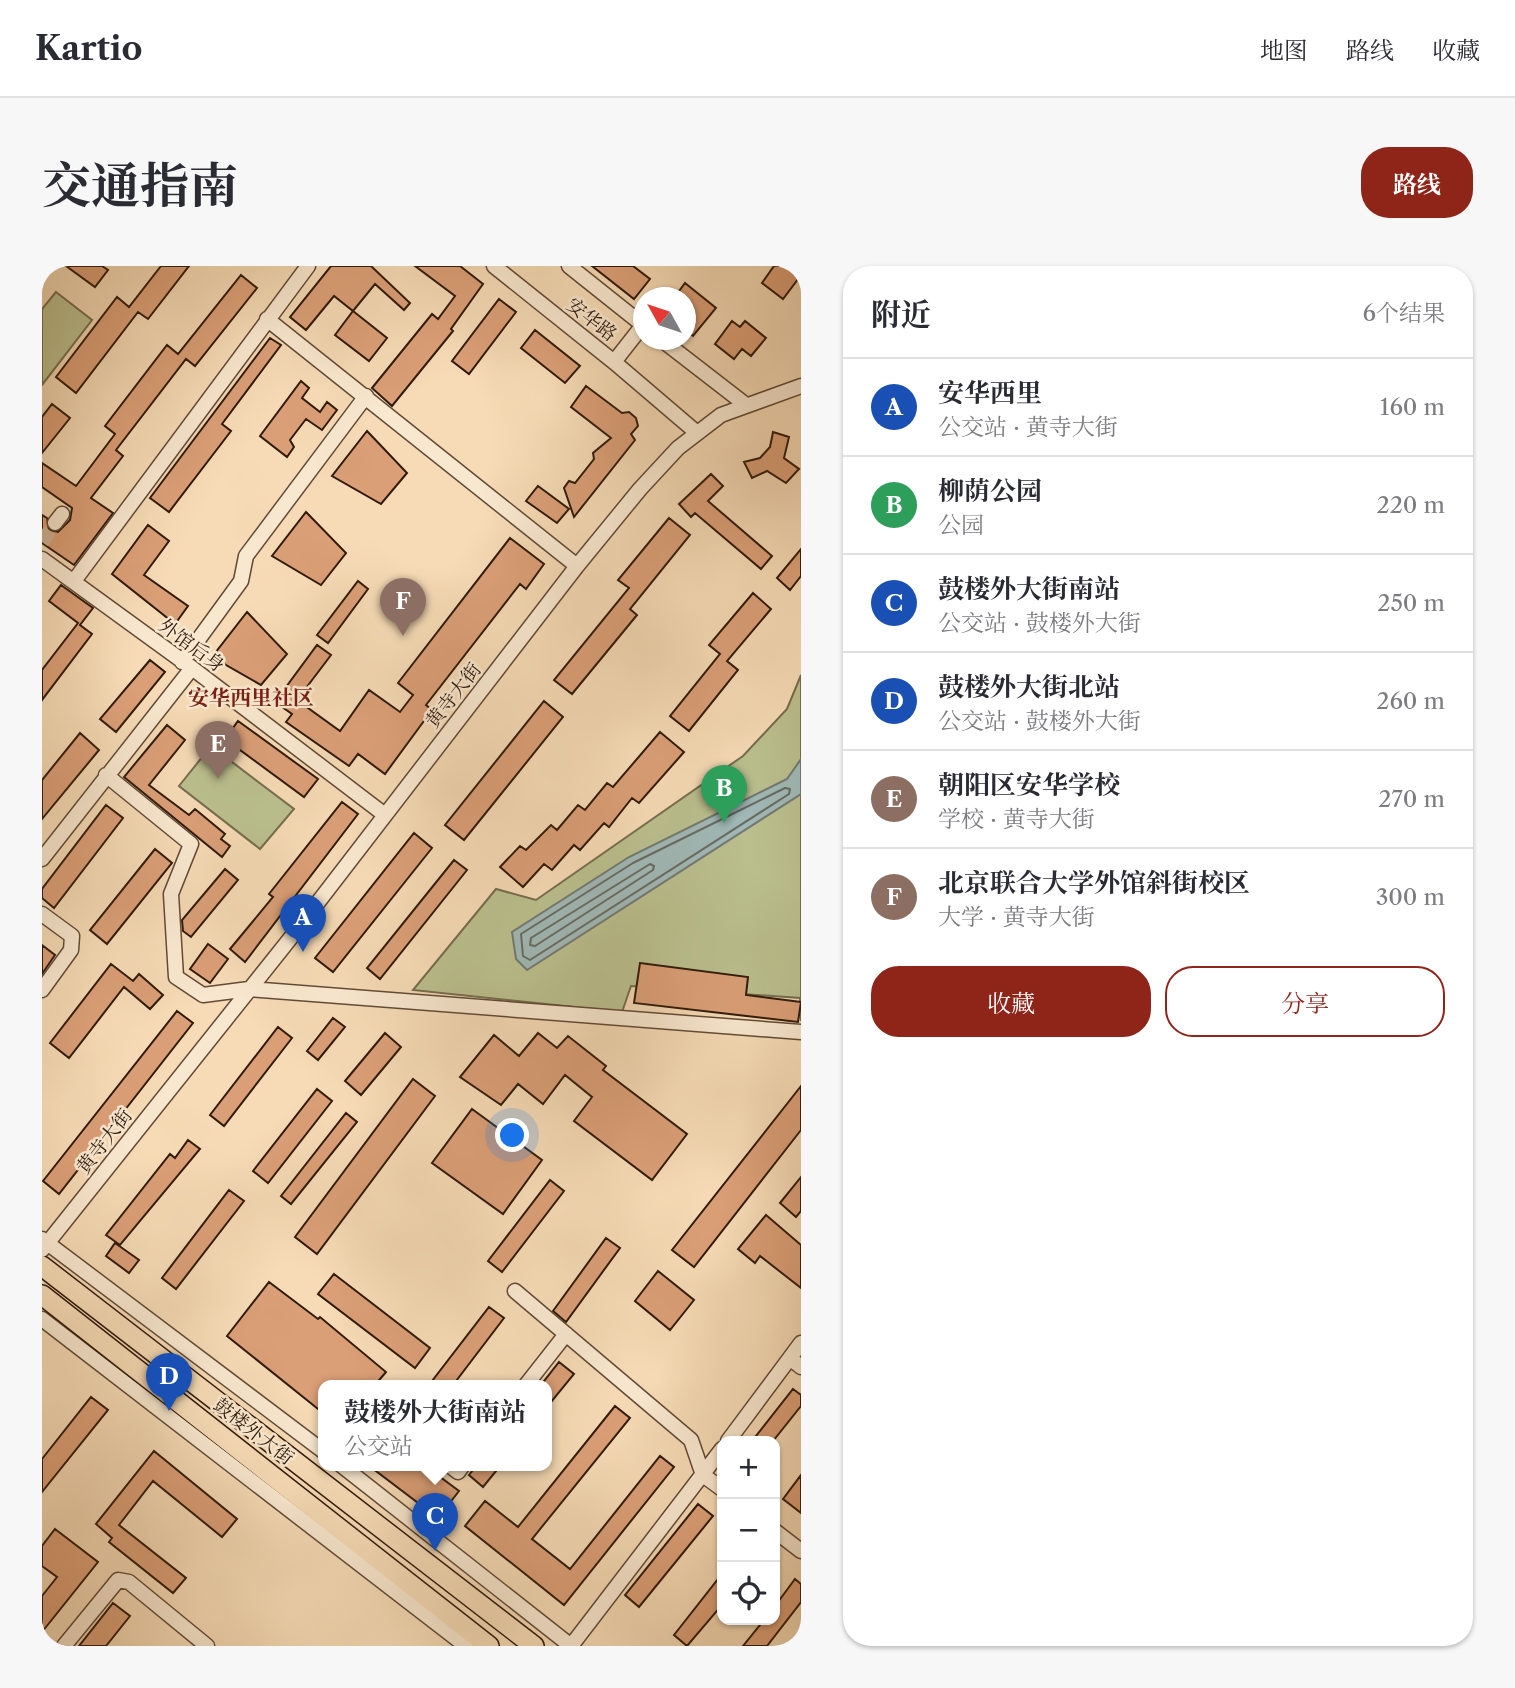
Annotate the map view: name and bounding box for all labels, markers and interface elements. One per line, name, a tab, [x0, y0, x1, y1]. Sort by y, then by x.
text: Kartio	[35, 28, 143, 69]
text: 地图	[1260, 36, 1308, 65]
text: 路线	[1346, 36, 1394, 65]
text: 收藏	[1432, 36, 1480, 65]
button: 路线	[1361, 147, 1473, 218]
text: 交通指南	[42, 155, 238, 216]
north arrow	[633, 287, 696, 350]
street label: 安华路	[562, 293, 621, 346]
text: 附近	[871, 296, 931, 333]
text: 6个结果	[1363, 299, 1445, 327]
text: 安华西里	[938, 377, 1042, 409]
text: A	[885, 393, 903, 421]
text: 160 m	[1380, 393, 1445, 421]
text: 公交站 · 黄寺大街	[938, 413, 1118, 441]
text: 柳荫公园	[938, 475, 1042, 507]
text: B	[885, 491, 903, 519]
text: 220 m	[1376, 491, 1445, 519]
text: 公园	[938, 511, 984, 539]
text: 鼓楼外大街南站	[938, 573, 1120, 605]
pin: F	[380, 578, 426, 636]
text: C	[885, 589, 903, 617]
text: 250 m	[1377, 589, 1445, 617]
text: 公交站 · 鼓楼外大街	[938, 609, 1141, 637]
street label: 外馆后身	[154, 614, 229, 677]
street label: 黄寺大街	[421, 658, 486, 732]
text: 鼓楼外大街北站	[938, 671, 1120, 703]
district label: 安华西里社区	[188, 685, 314, 710]
text: D	[884, 687, 904, 715]
text: 260 m	[1376, 687, 1445, 715]
text: 公交站 · 鼓楼外大街	[938, 707, 1141, 735]
pin: E	[195, 721, 241, 779]
pin: B	[701, 765, 747, 823]
text: 朝阳区安华学校	[938, 769, 1120, 801]
text: E	[886, 785, 902, 813]
text: 270 m	[1378, 785, 1445, 813]
text: 学校 · 黄寺大街	[938, 805, 1095, 833]
text: 北京联合大学外馆斜街校区	[938, 867, 1250, 899]
text: F	[886, 883, 902, 911]
text: 300 m	[1376, 883, 1445, 911]
pin: A	[280, 894, 326, 952]
text: 大学 · 黄寺大街	[938, 903, 1095, 931]
button: 收藏	[871, 966, 1151, 1037]
button: 分享	[1165, 966, 1445, 1037]
street label: 黄寺大街	[72, 1104, 137, 1178]
your location	[495, 1118, 529, 1152]
pin: D	[146, 1353, 192, 1411]
popup	[318, 1380, 552, 1471]
street label: 鼓楼外大街	[209, 1393, 298, 1470]
text: 鼓楼外大街南站	[344, 1396, 526, 1428]
text: 公交站	[344, 1432, 413, 1460]
map controls	[717, 1436, 780, 1625]
button: +	[717, 1436, 780, 1499]
pin: C	[412, 1493, 458, 1551]
button: −	[717, 1499, 780, 1562]
button: locate	[717, 1562, 780, 1625]

